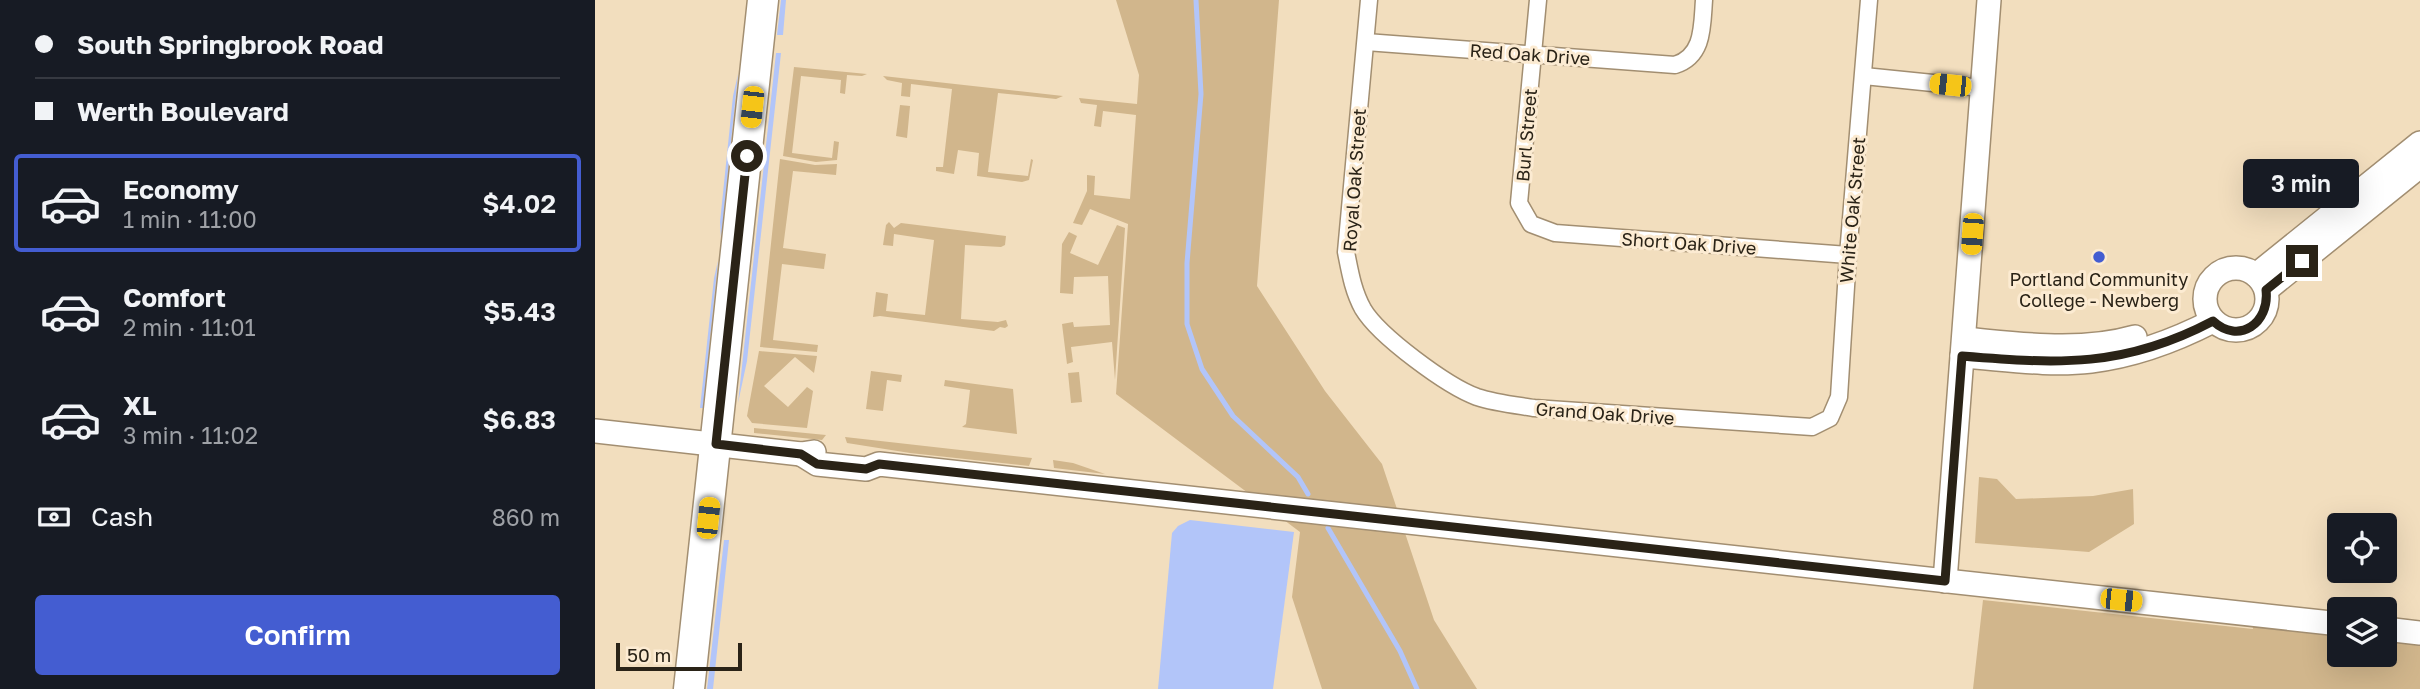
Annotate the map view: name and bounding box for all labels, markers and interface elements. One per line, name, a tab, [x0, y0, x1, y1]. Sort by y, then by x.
text: South Springbrook Road	[77, 29, 383, 60]
street label: Red Oak Drive	[1469, 39, 1591, 69]
car	[1929, 72, 1972, 98]
car	[740, 85, 765, 129]
street label: Burl Street	[1511, 87, 1541, 183]
text: Werth Boulevard	[77, 96, 289, 127]
street label: Royal Oak Street	[1338, 107, 1370, 253]
street label: White Oak Street	[1835, 136, 1869, 284]
route start	[731, 140, 763, 172]
callout: 3 min	[2244, 160, 2360, 208]
text: 3 min	[2271, 169, 2331, 197]
icon: car	[39, 172, 102, 235]
text: Economy	[123, 174, 239, 205]
text: $4.02	[482, 188, 556, 219]
text: 1 min · 11:00	[123, 205, 257, 233]
car	[1961, 212, 1984, 256]
street label: Short Oak Drive	[1621, 227, 1757, 259]
route end	[2286, 245, 2318, 277]
marker: Portland Community College - Newberg	[2091, 249, 2107, 265]
place label: Portland Community College - Newberg	[2010, 268, 2188, 311]
icon: car	[39, 280, 102, 343]
text: Comfort	[123, 282, 226, 313]
text: $5.43	[483, 296, 556, 327]
text: 2 min · 11:01	[123, 313, 256, 341]
icon: car	[39, 388, 102, 451]
text: XL	[123, 390, 157, 421]
street label: Grand Oak Drive	[1535, 397, 1675, 429]
text: $6.83	[483, 404, 556, 435]
text: 3 min · 11:02	[123, 421, 258, 449]
car	[696, 496, 721, 540]
icon: cash	[35, 498, 73, 536]
text: Cash	[91, 501, 153, 532]
text: 860 m	[492, 503, 560, 531]
map controls	[2327, 513, 2397, 667]
button: locate	[2327, 513, 2397, 583]
car	[2100, 587, 2143, 613]
button: Confirm	[35, 595, 560, 675]
button: layers	[2327, 597, 2397, 667]
scale bar	[616, 640, 742, 672]
text: 50 m	[627, 643, 671, 666]

